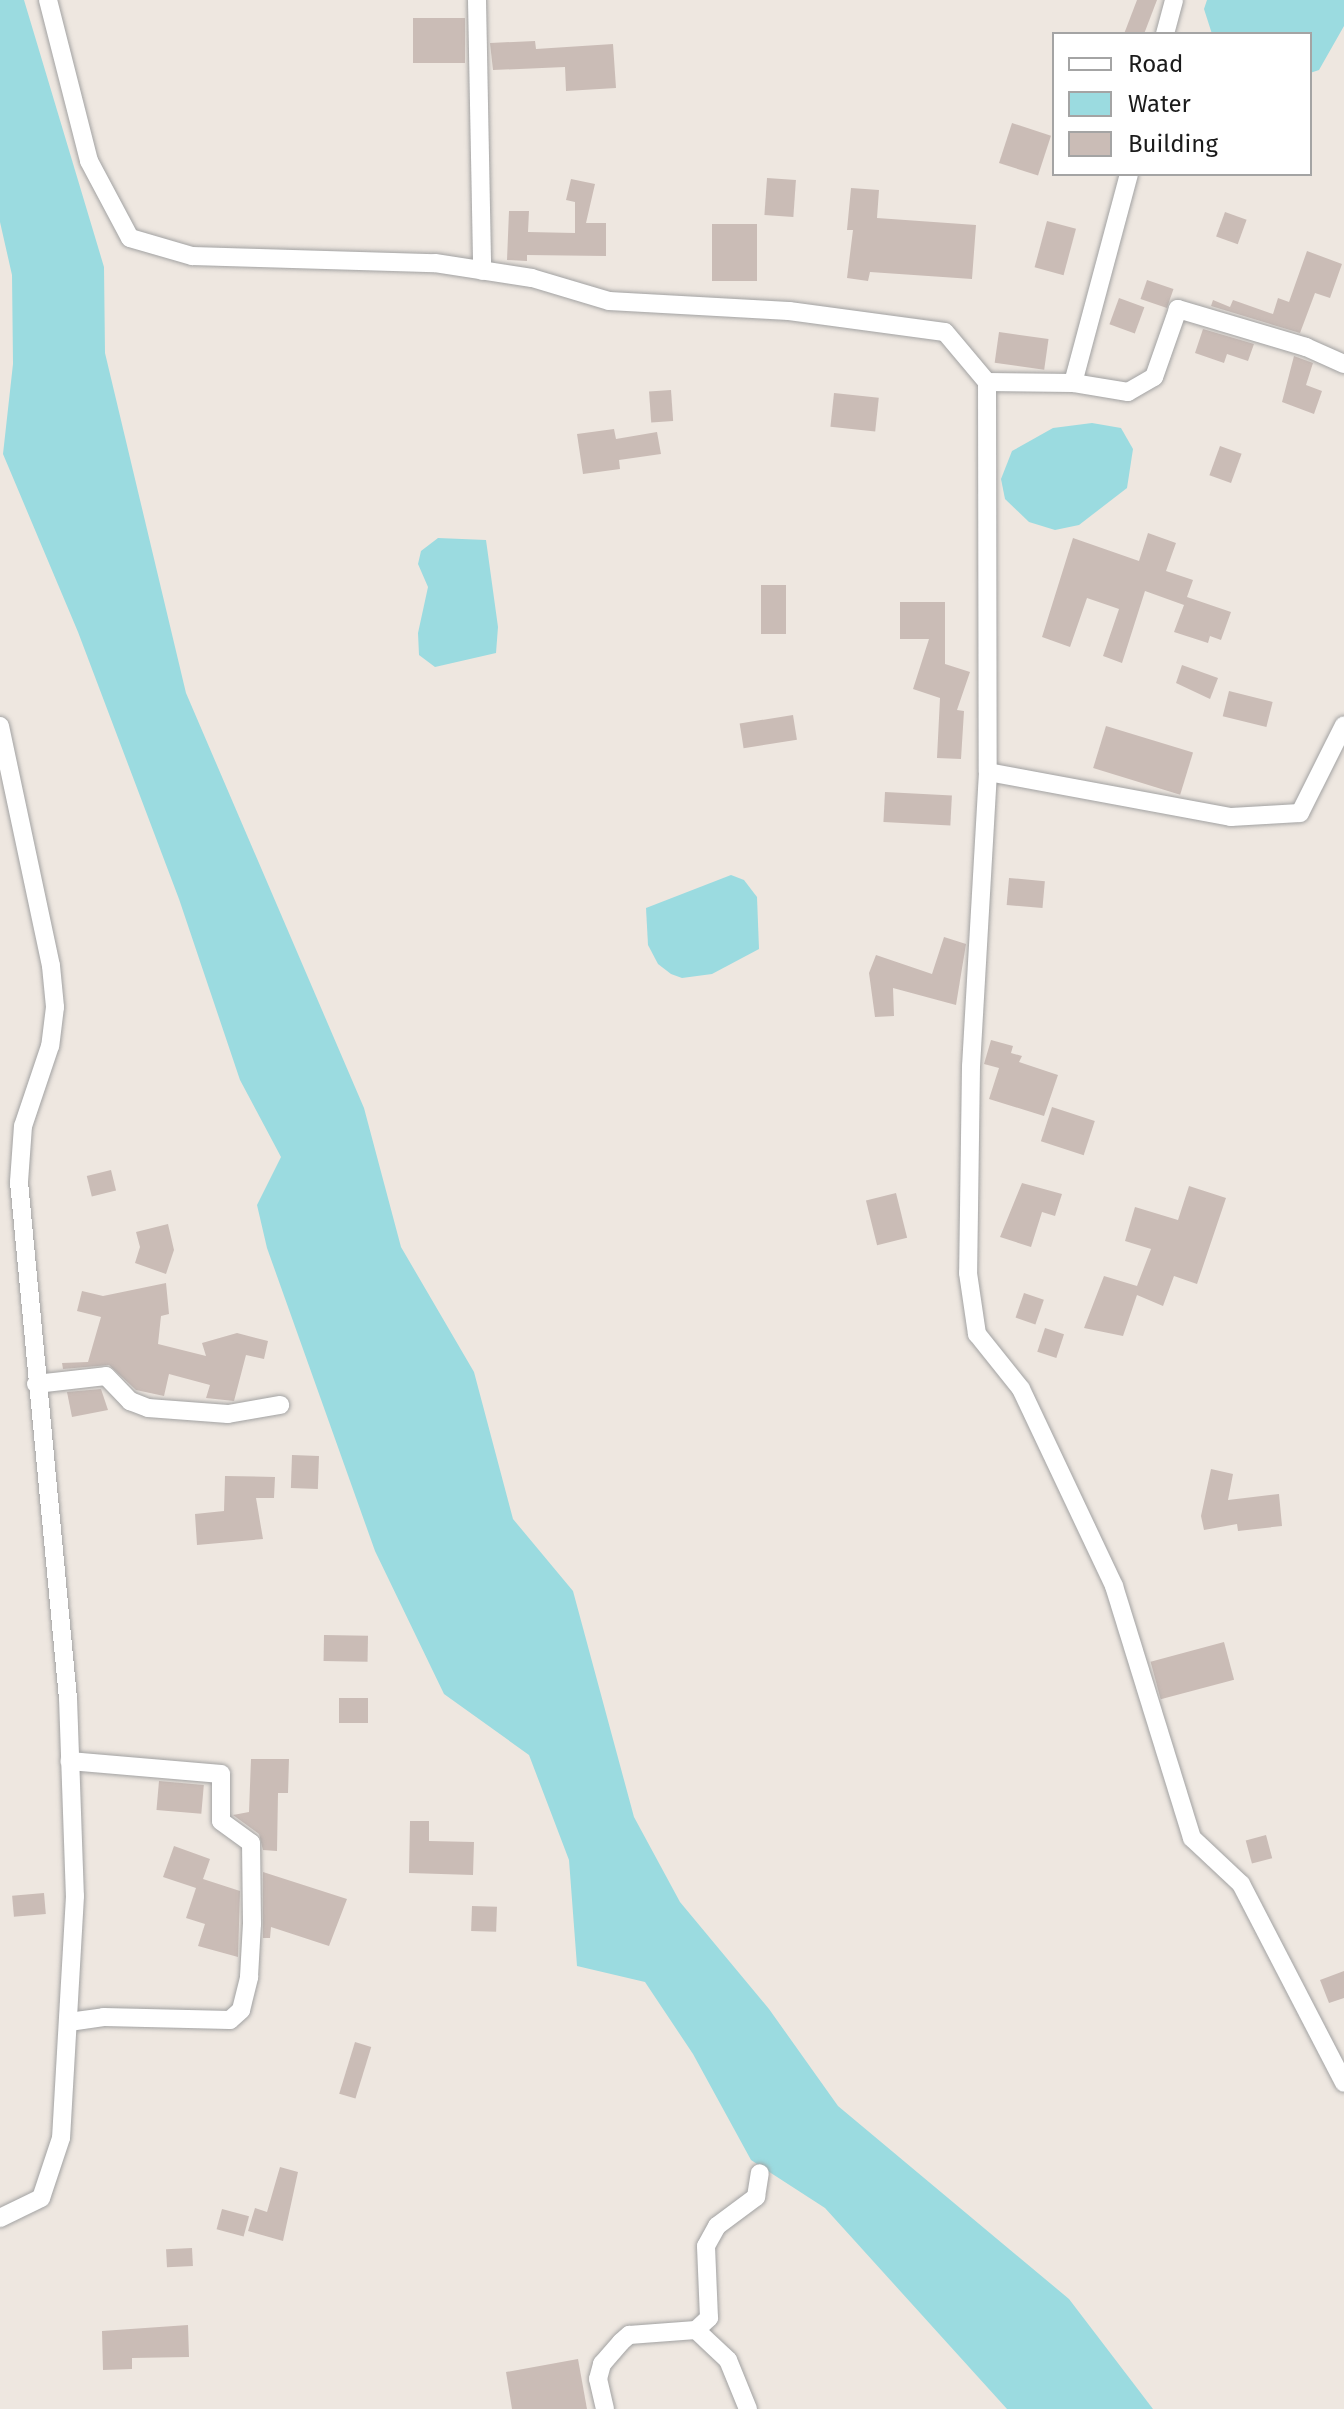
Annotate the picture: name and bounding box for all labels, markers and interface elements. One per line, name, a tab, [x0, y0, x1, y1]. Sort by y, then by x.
legend	[1052, 32, 1312, 176]
text: Road	[1128, 50, 1183, 78]
text: Water	[1128, 90, 1191, 118]
text: Building	[1128, 130, 1218, 158]

